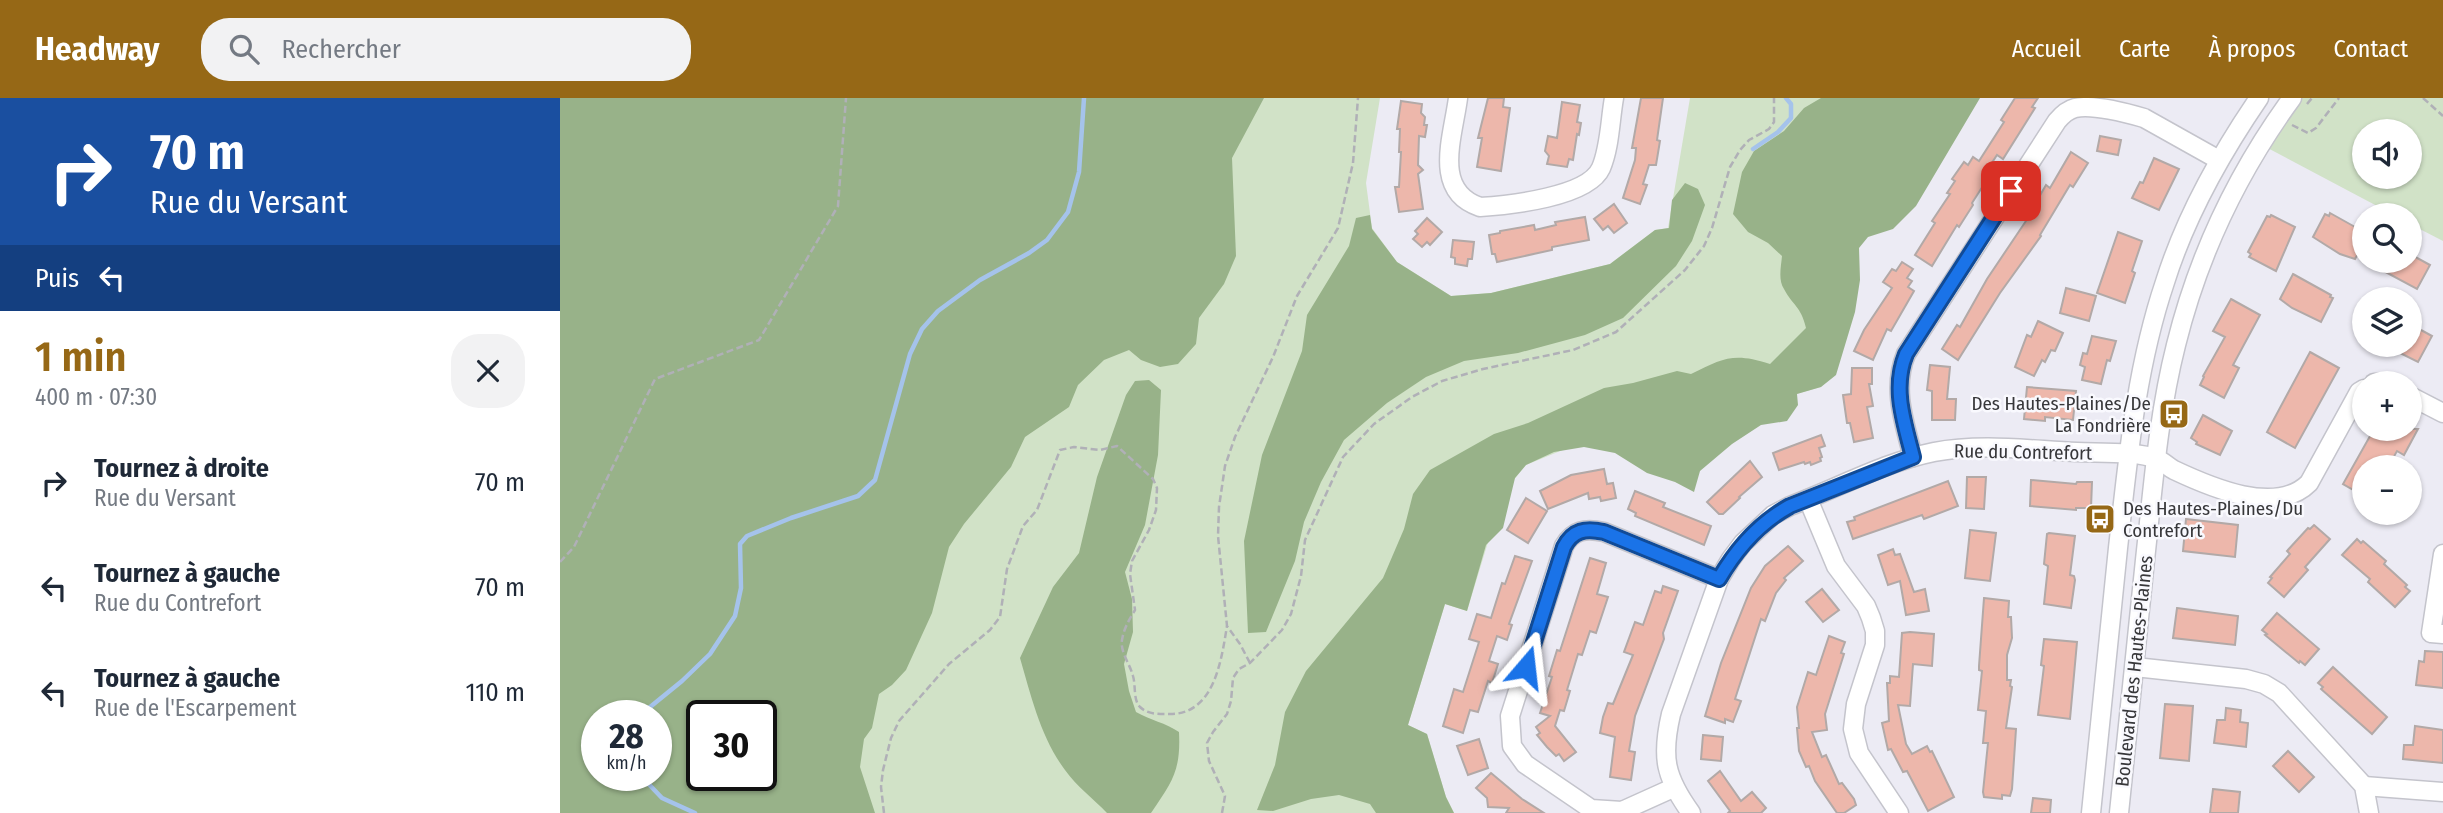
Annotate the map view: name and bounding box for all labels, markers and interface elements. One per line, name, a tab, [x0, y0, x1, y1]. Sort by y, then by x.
search box	[201, 18, 691, 81]
text: Headway	[35, 29, 159, 69]
icon: search	[225, 30, 263, 68]
text: Rechercher	[281, 34, 401, 65]
text: Accueil	[2012, 35, 2081, 63]
text: Carte	[2119, 35, 2170, 63]
text: À propos	[2208, 35, 2295, 63]
text: Contact	[2333, 35, 2408, 63]
map controls	[2352, 119, 2422, 525]
button: sound	[2352, 119, 2422, 189]
text: 70 m	[150, 123, 245, 182]
icon: right	[35, 126, 126, 217]
pin	[1981, 161, 2041, 221]
icon: arrive	[1992, 172, 2030, 210]
text: Rue du Versant	[150, 183, 347, 221]
button: search	[2352, 203, 2422, 273]
icon: left	[93, 259, 131, 297]
text: Puis	[35, 263, 79, 294]
button: layers	[2352, 287, 2422, 357]
text: 1 min	[35, 332, 126, 382]
button: close	[451, 334, 525, 408]
button: +	[2352, 371, 2422, 441]
text: 400 m · 07:30	[35, 383, 157, 411]
place label: Des Hautes-Plaines/De La Fondrière	[1971, 392, 2151, 437]
bus stop icon: Des Hautes-Plaines/De La Fondrière	[2157, 397, 2191, 431]
street label: Rue du Contrefort	[1954, 439, 2093, 465]
text: Tournez à droite	[94, 453, 269, 484]
button: −	[2352, 455, 2422, 525]
icon: right	[35, 464, 73, 502]
text: 70 m	[475, 467, 525, 498]
text: Rue du Versant	[94, 484, 236, 512]
place label: Des Hautes-Plaines/Du Contrefort	[2123, 497, 2303, 542]
bus stop icon: Des Hautes-Plaines/Du Contrefort	[2083, 502, 2117, 536]
street label: Boulevard des Hautes-Plaines	[2110, 554, 2158, 788]
text: Tournez à gauche	[94, 558, 280, 589]
icon: left	[35, 569, 73, 607]
text: 70 m	[475, 572, 525, 603]
text: Rue du Contrefort	[94, 589, 261, 617]
position arrow	[1489, 630, 1563, 704]
text: Tournez à gauche	[94, 663, 280, 694]
icon: left	[35, 674, 73, 712]
text: 110 m	[465, 677, 525, 708]
text: Rue de l'Escarpement	[94, 694, 297, 722]
speed limit sign: 30	[686, 700, 777, 791]
text: 28	[609, 715, 644, 757]
text: km/h	[606, 752, 647, 774]

